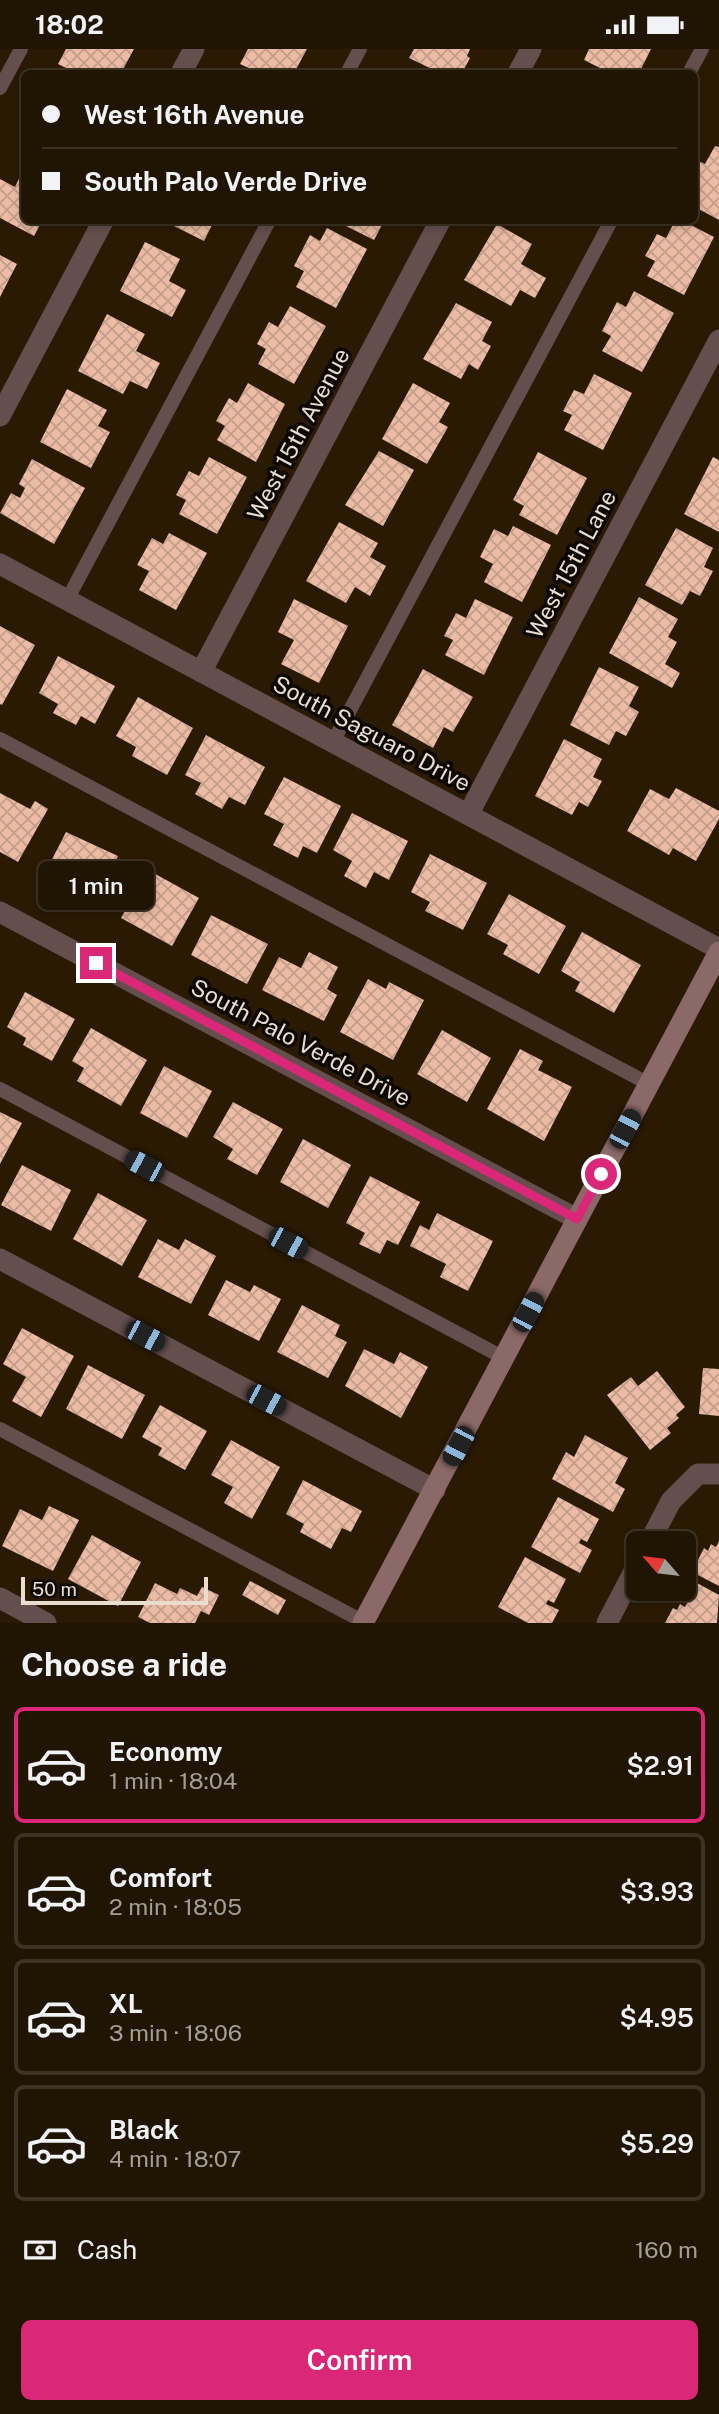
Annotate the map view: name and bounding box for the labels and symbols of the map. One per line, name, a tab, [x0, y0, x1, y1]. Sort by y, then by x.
street label: West 15th Avenue	[241, 343, 355, 525]
street label: West 15th Lane	[521, 485, 621, 643]
street label: South Saguaro Drive	[269, 669, 475, 797]
callout: 1 min	[38, 862, 154, 911]
route end	[80, 947, 112, 979]
street label: South Palo Verde Drive	[187, 973, 415, 1111]
car	[606, 1106, 645, 1152]
car	[121, 1147, 168, 1185]
route start	[585, 1158, 617, 1190]
car	[265, 1224, 312, 1262]
car	[509, 1289, 548, 1335]
car	[122, 1317, 169, 1355]
car	[243, 1381, 290, 1419]
car	[439, 1423, 478, 1469]
north arrow	[626, 1531, 696, 1601]
scale bar	[21, 1574, 208, 1606]

